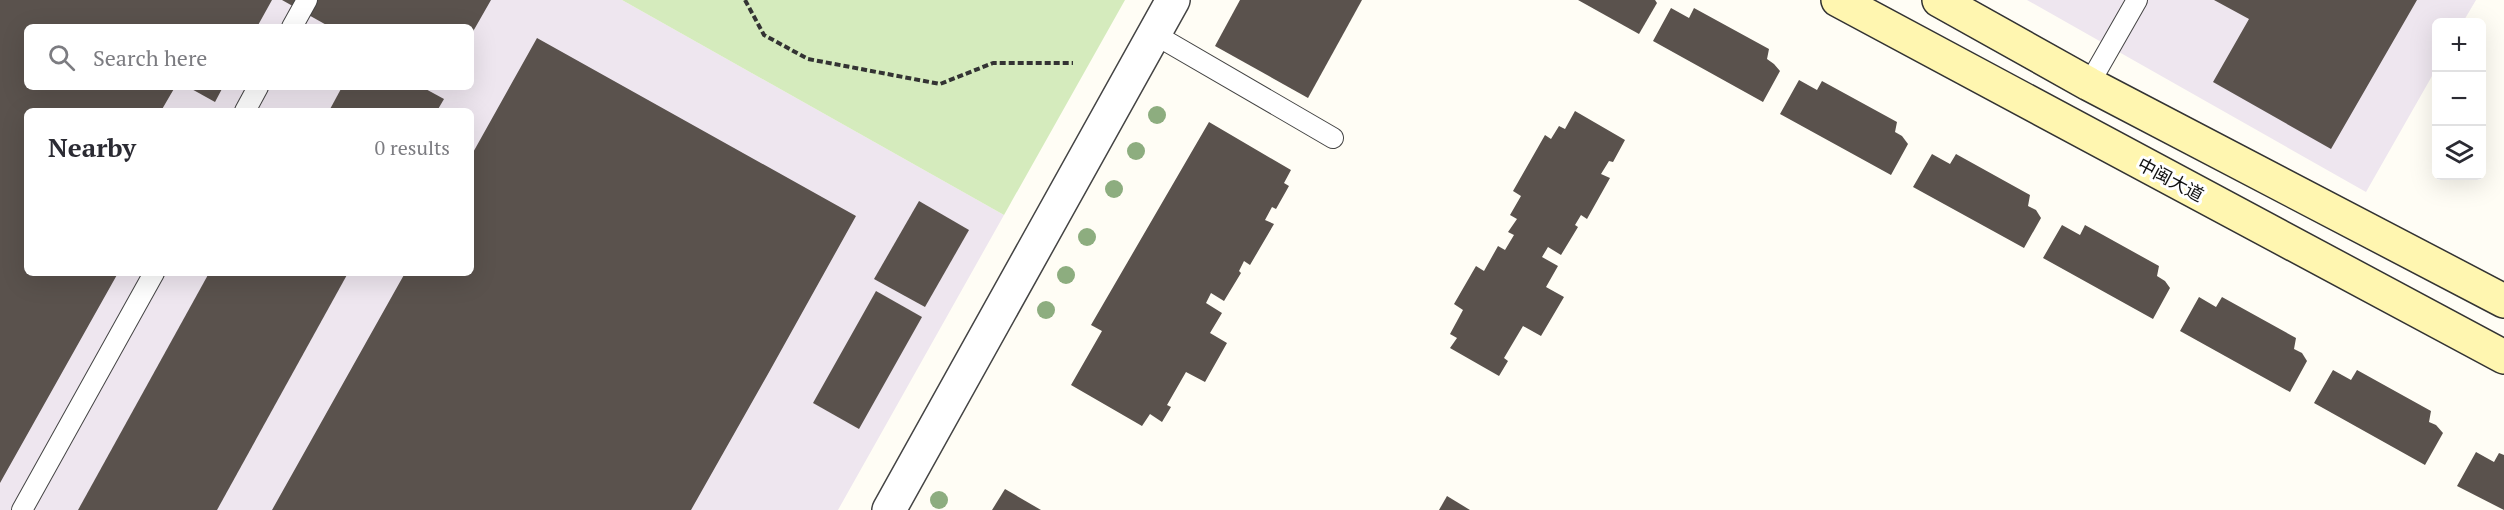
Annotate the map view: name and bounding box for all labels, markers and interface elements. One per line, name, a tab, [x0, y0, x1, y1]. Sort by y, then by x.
map controls	[2432, 18, 2486, 180]
button: +	[2432, 18, 2486, 72]
search box	[24, 24, 474, 90]
icon: search	[45, 41, 78, 74]
text: Search here	[93, 43, 207, 72]
button: −	[2432, 72, 2486, 126]
button: layers	[2432, 126, 2486, 180]
text: Nearby	[48, 130, 136, 164]
text: 0 results	[375, 134, 450, 161]
street label: 中闽大道	[2134, 152, 2208, 206]

